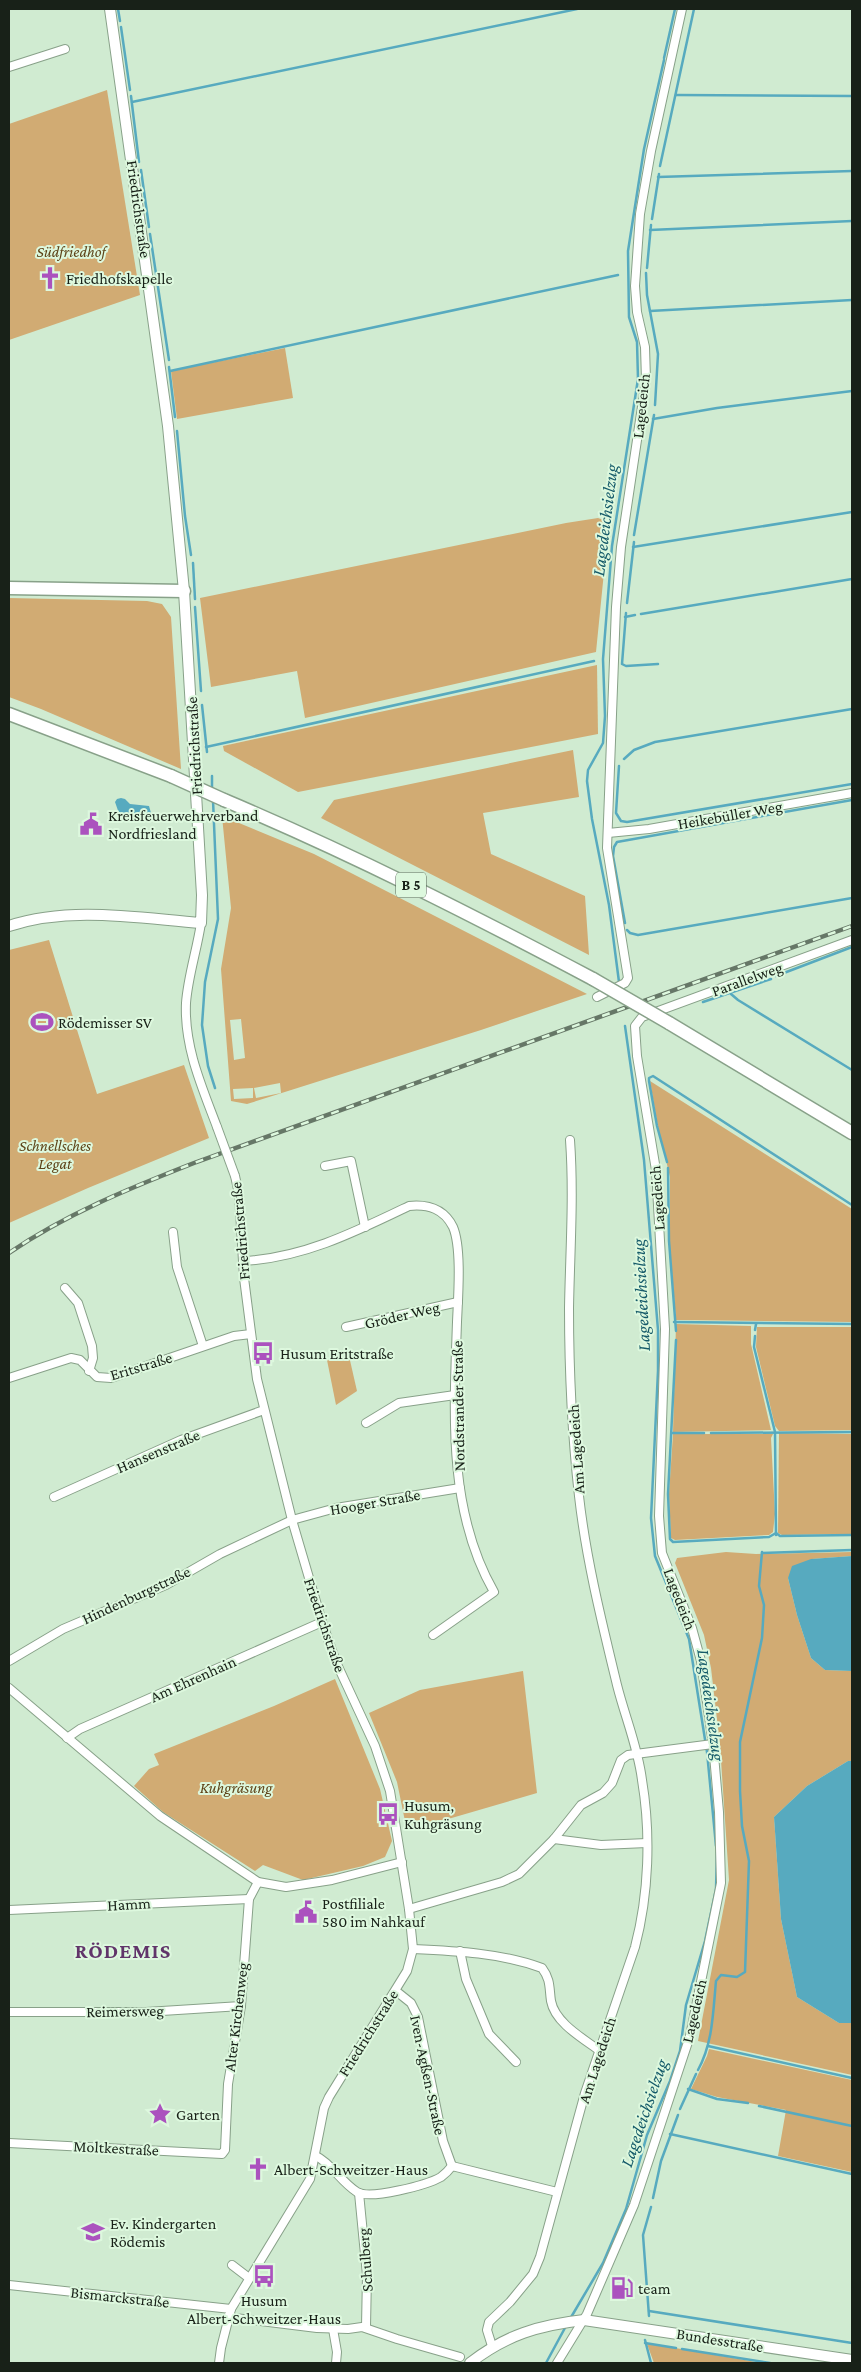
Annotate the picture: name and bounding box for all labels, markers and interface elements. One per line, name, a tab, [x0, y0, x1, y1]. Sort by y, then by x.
street label: Friedrichstraße	[124, 159, 154, 259]
park label: Südfriedhof	[36, 243, 108, 261]
church icon: Friedhofskapelle	[37, 265, 63, 291]
place label: Friedhofskapelle	[66, 270, 172, 288]
street label: Lagedeich	[629, 372, 654, 439]
water label: Lagedeichsielzug	[588, 462, 622, 577]
street label: Friedrichstraße	[183, 696, 205, 796]
street label: Heikebüller Weg	[676, 797, 784, 834]
place label: Kreisfeuerwehrverband Nordfriesland	[108, 807, 259, 842]
public building icon: Kreisfeuerwehrverband Nordfriesland	[78, 811, 104, 837]
road number: B 5	[396, 872, 426, 898]
street label: Parallelweg	[709, 958, 785, 1001]
sports icon: Rödemisser SV	[29, 1009, 55, 1035]
place label: Rödemisser SV	[58, 1014, 153, 1031]
park label: Schnellsches Legat	[19, 1137, 91, 1173]
street label: Lagedeich	[646, 1165, 669, 1231]
street label: Friedrichstraße	[227, 1181, 253, 1281]
water label: Lagedeichsielzug	[628, 1237, 654, 1352]
street label: Gröder Weg	[363, 1298, 442, 1333]
bus stop icon: Husum Eritstraße	[250, 1340, 276, 1366]
street label: Nordstrander Straße	[448, 1341, 468, 1471]
place label: Husum Eritstraße	[280, 1345, 394, 1362]
street label: Eritstraße	[108, 1349, 174, 1383]
street label: Am Lagedeich	[564, 1403, 589, 1494]
street label: Hansenstraße	[114, 1426, 202, 1476]
street label: Hooger Straße	[329, 1486, 422, 1519]
street label: Hindenburgstraße	[79, 1562, 193, 1628]
street label: Lagedeich	[660, 1566, 700, 1633]
street label: Friedrichstraße	[301, 1576, 349, 1674]
water label: Lagedeichsielzug	[693, 1648, 729, 1763]
street label: Am Ehrenhain	[148, 1652, 239, 1705]
park label: Kuhgräsung	[200, 1779, 273, 1797]
place label: Husum, Kuhgräsung	[404, 1797, 482, 1833]
bus stop icon: Husum, Kuhgräsung	[375, 1801, 401, 1827]
street label: Hamm	[107, 1894, 151, 1914]
place label: Postfiliale 580 im Nahkauf	[322, 1895, 426, 1930]
public building icon: Postfiliale 580 im Nahkauf	[293, 1899, 319, 1925]
district label: RÖDEMIS	[75, 1939, 171, 1963]
street label: Alter Kirchenweg	[221, 1961, 252, 2073]
street label: Lagedeich	[678, 1977, 711, 2045]
street label: Friedrichstraße	[335, 1987, 401, 2079]
street label: Reimersweg	[86, 2002, 164, 2021]
street label: Iven-Agßen-Straße	[406, 2014, 449, 2137]
street label: Am Lagedeich	[575, 2014, 620, 2106]
water label: Lagedeichsielzug	[616, 2055, 672, 2170]
place icon: Garten	[147, 2101, 173, 2127]
place label: Garten	[176, 2106, 220, 2123]
street label: Moltkestraße	[73, 2137, 159, 2159]
church icon: Albert-Schweitzer-Haus	[245, 2156, 271, 2182]
place label: Albert-Schweitzer-Haus	[274, 2161, 428, 2178]
place label: Ev. Kindergarten Rödemis	[110, 2215, 217, 2250]
school or university icon: Ev. Kindergarten Rödemis	[80, 2219, 106, 2245]
street label: Schulberg	[354, 2227, 377, 2292]
bus stop icon: Husum Albert-Schweitzer-Haus	[251, 2263, 277, 2289]
fuel station icon: team	[609, 2275, 635, 2301]
place label: team	[638, 2280, 671, 2297]
street label: Bismarckstraße	[70, 2283, 170, 2311]
place label: Husum Albert-Schweitzer-Haus	[187, 2292, 341, 2327]
street label: Bundesstraße	[675, 2325, 765, 2355]

